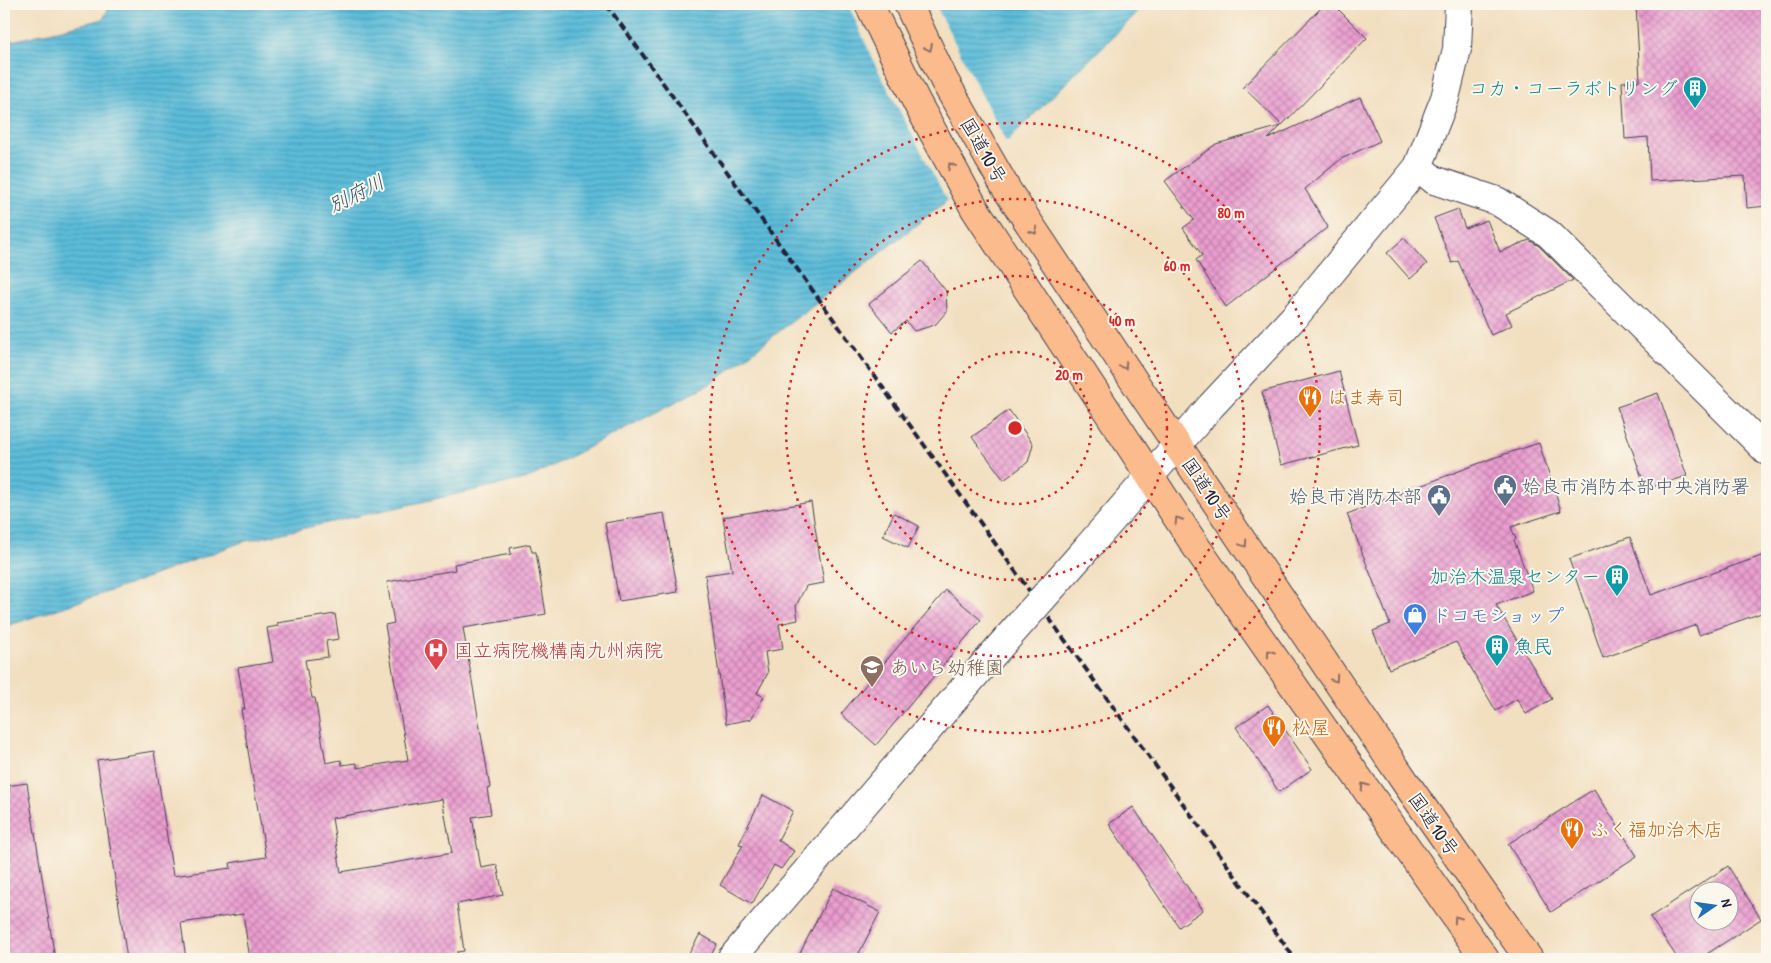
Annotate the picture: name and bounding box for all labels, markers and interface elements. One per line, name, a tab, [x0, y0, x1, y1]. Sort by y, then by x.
one-way arrow	[923, 43, 933, 52]
place label: コカ・コーラボトリング	[1469, 75, 1678, 101]
building icon: コカ・コーラボトリング	[1682, 75, 1708, 109]
street label: 国道10号	[955, 112, 1013, 188]
one-way arrow	[948, 163, 958, 172]
water label: 別府川	[323, 167, 389, 219]
text: 80 m	[1218, 202, 1244, 223]
one-way arrow	[1028, 225, 1037, 235]
text: 60 m	[1164, 255, 1190, 276]
text: 40 m	[1109, 310, 1135, 331]
one-way arrow	[1118, 360, 1127, 370]
text: 20 m	[1055, 364, 1083, 385]
restaurant icon: はま寿司	[1297, 384, 1323, 418]
place label: はま寿司	[1328, 384, 1404, 410]
centre of rings	[1006, 419, 1024, 437]
street label: 国道10号	[1176, 452, 1238, 526]
public building icon: 姶良市消防本部中央消防署	[1492, 473, 1518, 507]
place label: 姶良市消防本部中央消防署	[1522, 473, 1750, 499]
place label: 姶良市消防本部	[1289, 483, 1422, 509]
public building icon: 姶良市消防本部	[1426, 483, 1452, 517]
one-way arrow	[1175, 516, 1184, 525]
one-way arrow	[1238, 538, 1247, 548]
place label: 加治木温泉センター	[1430, 563, 1600, 589]
building icon: 加治木温泉センター	[1604, 563, 1630, 597]
shop icon: ドコモショップ	[1402, 602, 1428, 636]
place label: ドコモショップ	[1432, 602, 1564, 628]
building icon: 魚民	[1484, 633, 1510, 667]
place label: 魚民	[1514, 633, 1552, 659]
hospital icon: 国立病院機構南九州病院	[423, 637, 449, 671]
place label: 国立病院機構南九州病院	[454, 637, 663, 663]
one-way arrow	[1267, 649, 1276, 659]
school or university icon: あいら幼稚園	[859, 654, 885, 688]
place label: あいら幼稚園	[890, 654, 1004, 680]
one-way arrow	[1329, 673, 1338, 682]
restaurant icon: 松屋	[1261, 714, 1287, 748]
place label: 松屋	[1292, 714, 1330, 740]
one-way arrow	[1361, 782, 1370, 792]
street label: 国道10号	[1403, 787, 1465, 861]
restaurant icon: ふく福加治木店	[1559, 816, 1585, 850]
place label: ふく福加治木店	[1590, 816, 1723, 842]
north arrow	[1688, 880, 1738, 930]
text: N	[1717, 897, 1737, 909]
one-way arrow	[1454, 915, 1463, 925]

